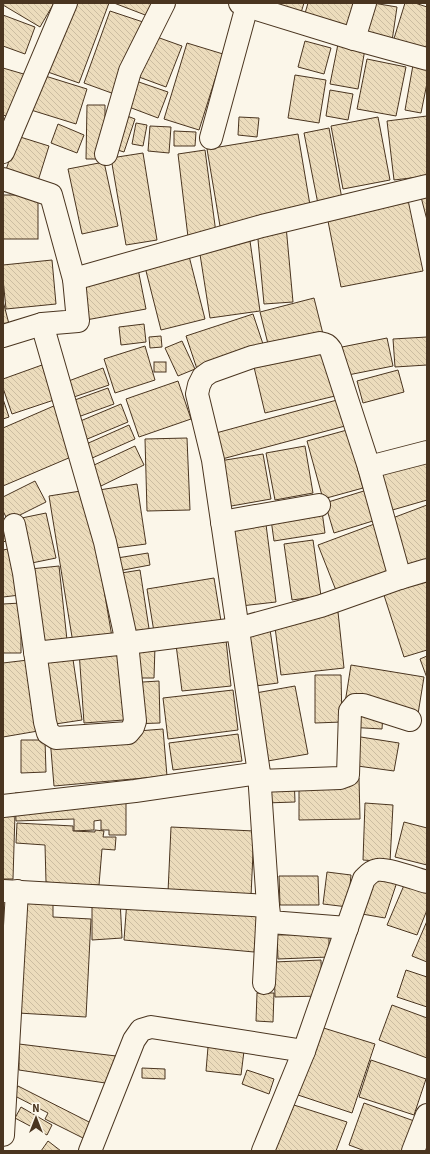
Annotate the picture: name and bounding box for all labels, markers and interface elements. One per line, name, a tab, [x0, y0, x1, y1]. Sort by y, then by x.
north arrow	[16, 1098, 56, 1138]
text: N	[32, 1101, 40, 1116]

